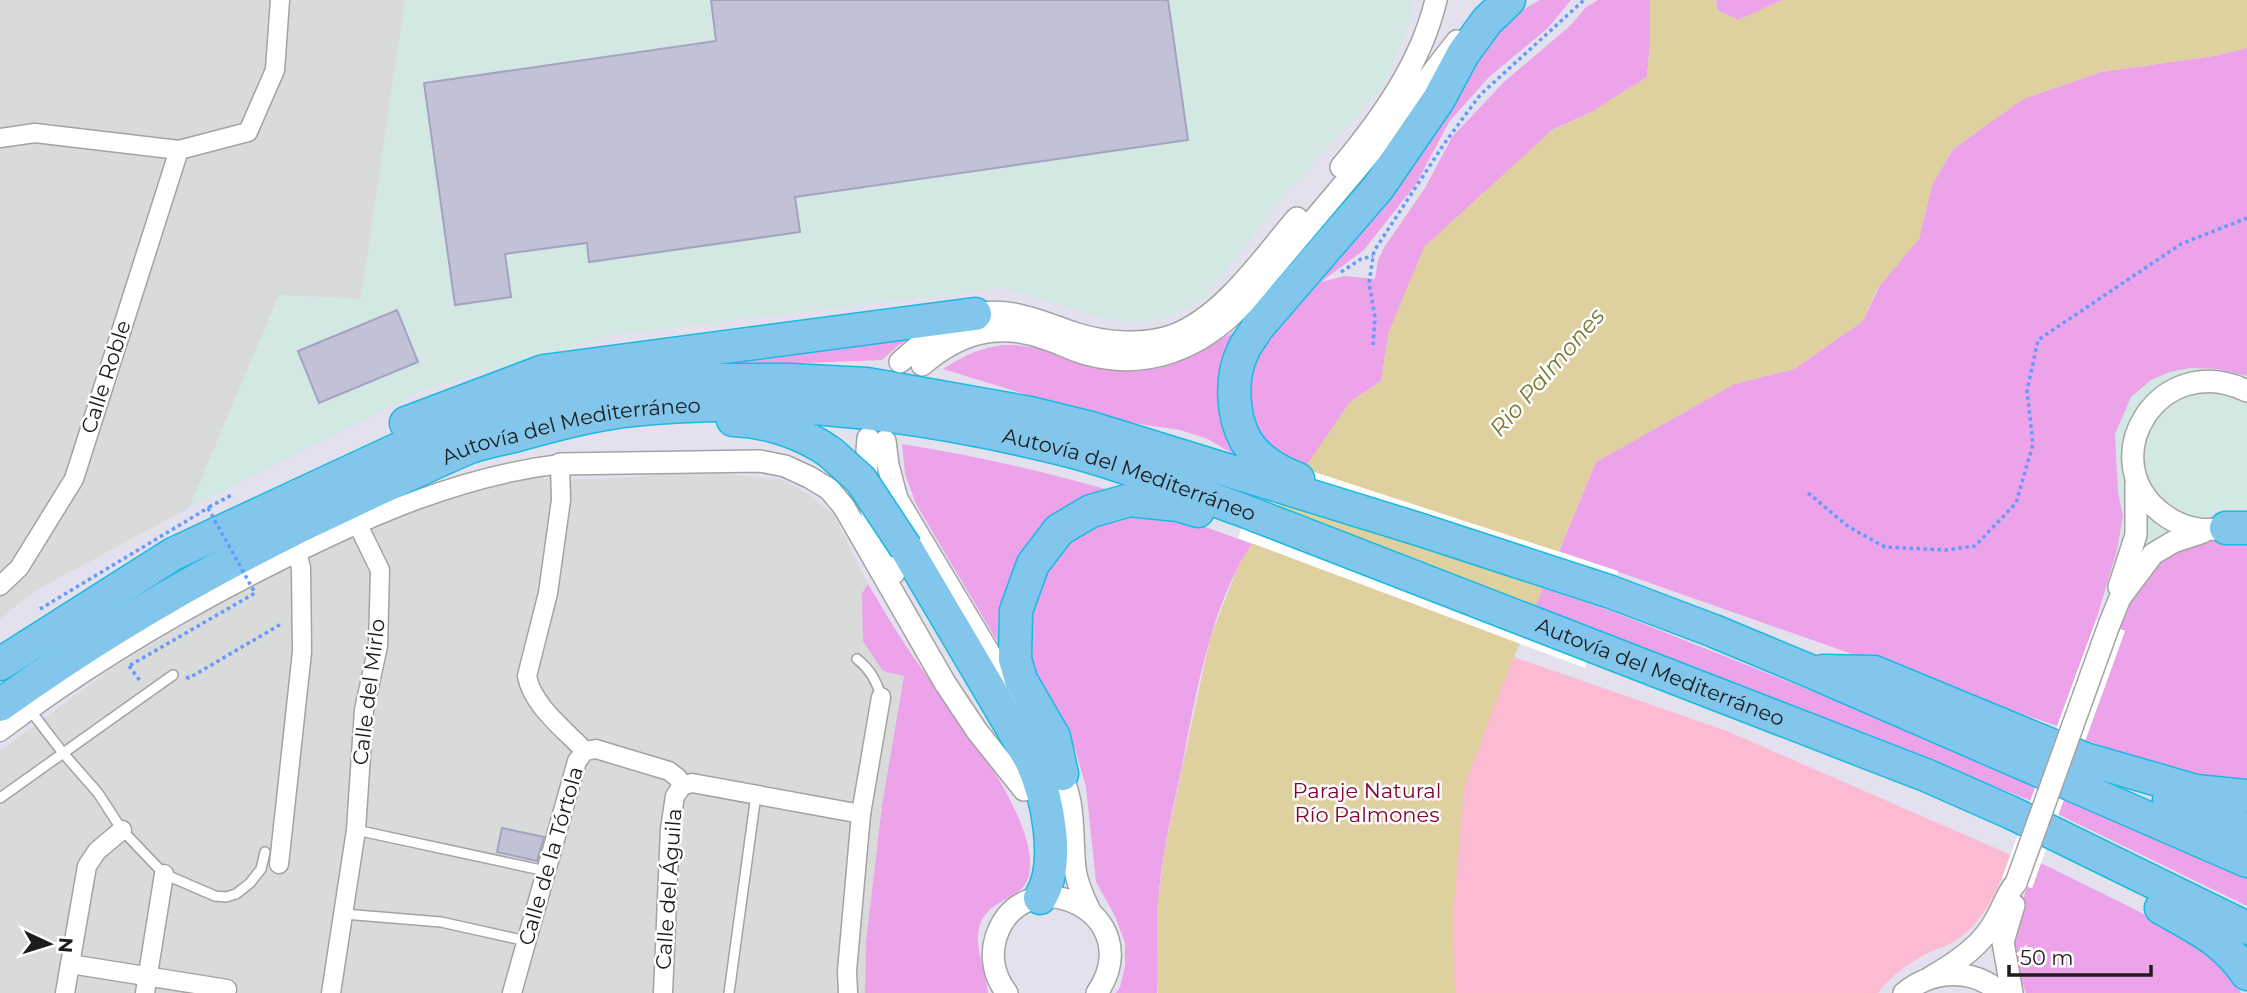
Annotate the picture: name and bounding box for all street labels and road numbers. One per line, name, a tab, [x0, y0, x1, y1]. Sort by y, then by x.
street label: Calle Roble	[75, 317, 136, 437]
street label: Autovía del Mediterráneo	[438, 392, 701, 470]
street label: Autovía del Mediterráneo	[1000, 423, 1260, 526]
street label: Autovía del Mediterráneo	[1532, 612, 1788, 731]
street label: Calle del Mirlo	[347, 617, 390, 767]
street label: Calle de la Tórtola	[513, 764, 588, 948]
street label: Calle del Águila	[650, 807, 687, 971]

